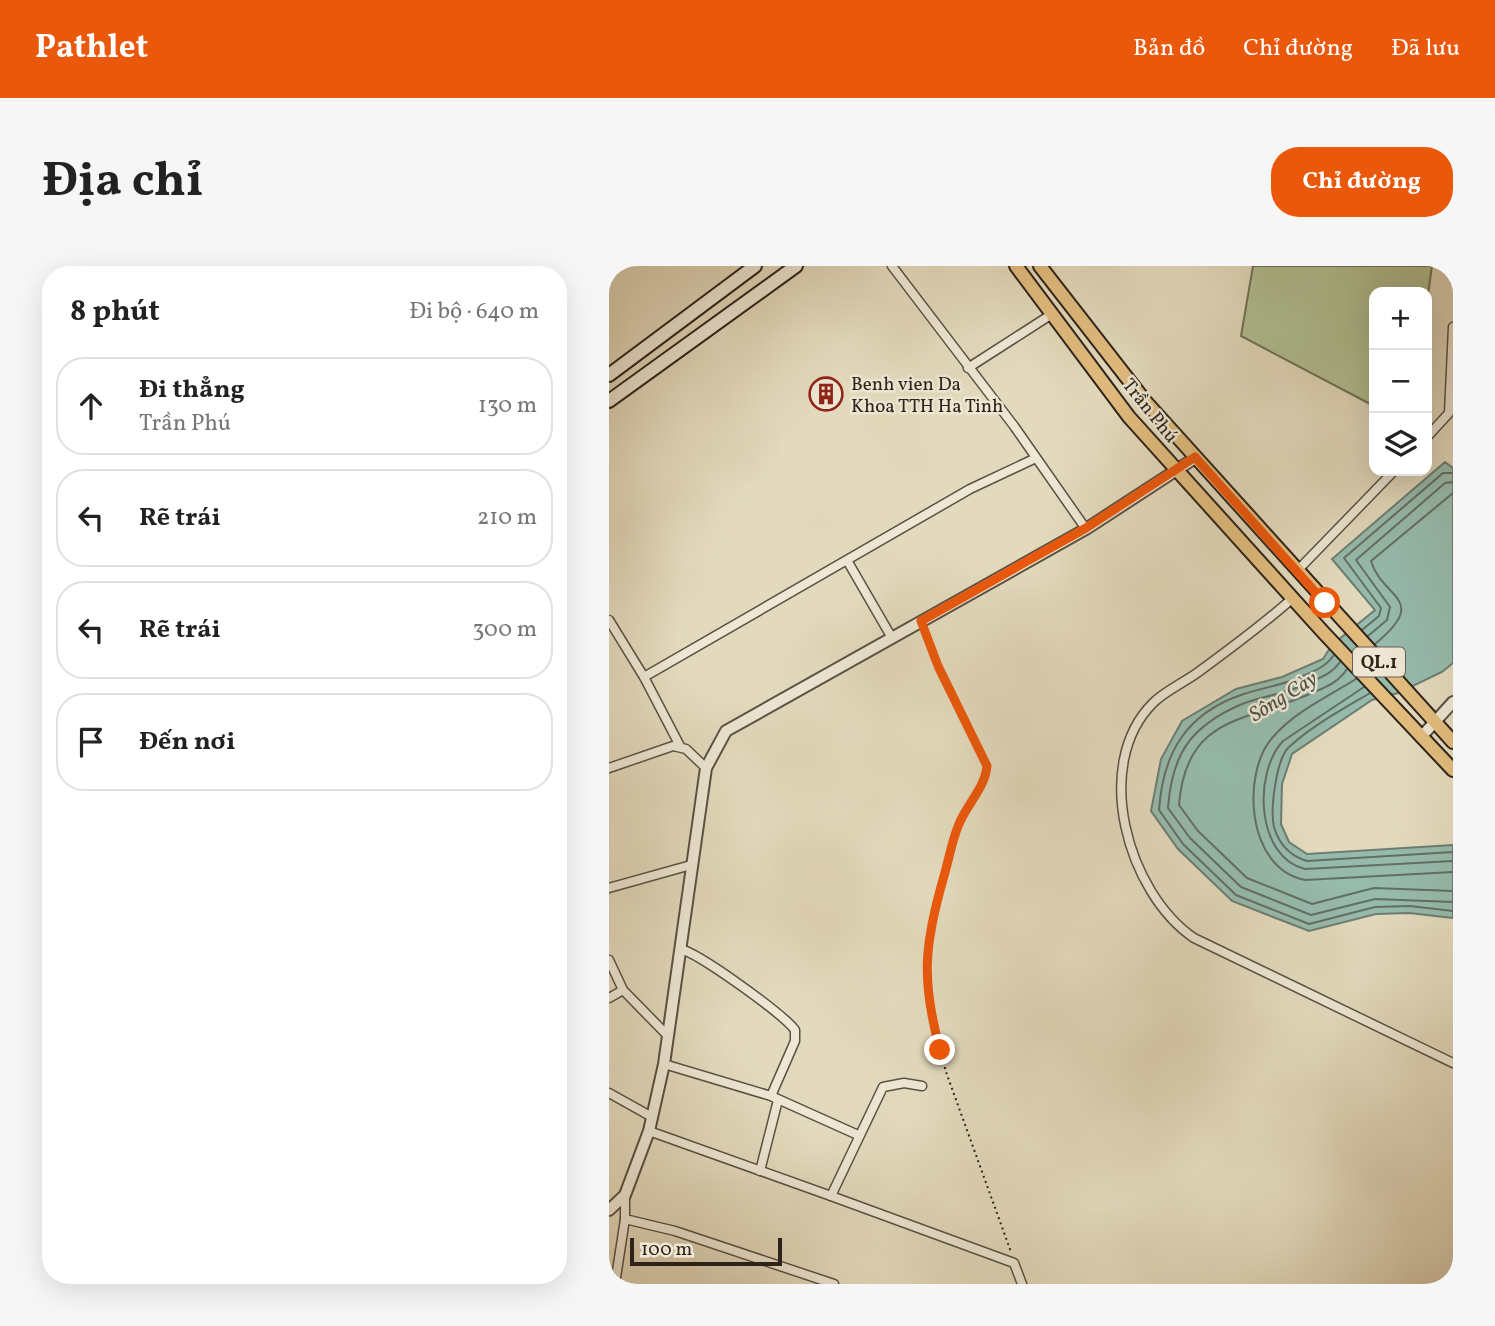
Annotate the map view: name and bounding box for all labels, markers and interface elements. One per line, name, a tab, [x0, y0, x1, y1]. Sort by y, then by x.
text: Pathlet	[35, 26, 148, 72]
text: Bản đồ	[1133, 32, 1205, 66]
text: Chỉ đường	[1243, 32, 1353, 66]
text: Đã lưu	[1391, 32, 1460, 66]
button: Chỉ đường	[1271, 147, 1453, 217]
text: Địa chỉ	[42, 148, 203, 217]
map controls	[1369, 287, 1432, 476]
button: +	[1369, 287, 1432, 350]
text: 8 phút	[70, 291, 160, 333]
text: Đi bộ · 640 m	[409, 296, 539, 328]
button: −	[1369, 350, 1432, 413]
text: Đi thẳng	[139, 372, 245, 408]
place label: Benh vien Da Khoa TTH Ha Tinh	[851, 372, 1003, 420]
street label: Trần Phú	[1115, 374, 1183, 449]
building icon: Benh vien Da Khoa TTH Ha Tinh	[807, 375, 845, 413]
icon: ahead	[72, 387, 110, 425]
text: 130 m	[478, 390, 537, 422]
text: Trần Phú	[139, 408, 231, 440]
button: layers	[1369, 413, 1432, 476]
icon: left	[72, 499, 110, 537]
text: Rẽ trái	[139, 500, 221, 536]
text: 210 m	[477, 502, 537, 534]
route start	[1309, 587, 1340, 618]
icon: left	[72, 611, 110, 649]
text: Rẽ trái	[139, 612, 221, 648]
text: 300 m	[473, 614, 537, 646]
road number: QL.1	[1353, 648, 1405, 676]
water label: Sông Cày	[1244, 665, 1324, 730]
icon: arrive	[72, 723, 110, 761]
text: Đến nơi	[139, 724, 235, 760]
route end	[924, 1034, 955, 1065]
scale bar	[630, 1235, 782, 1267]
text: 100 m	[641, 1237, 692, 1263]

